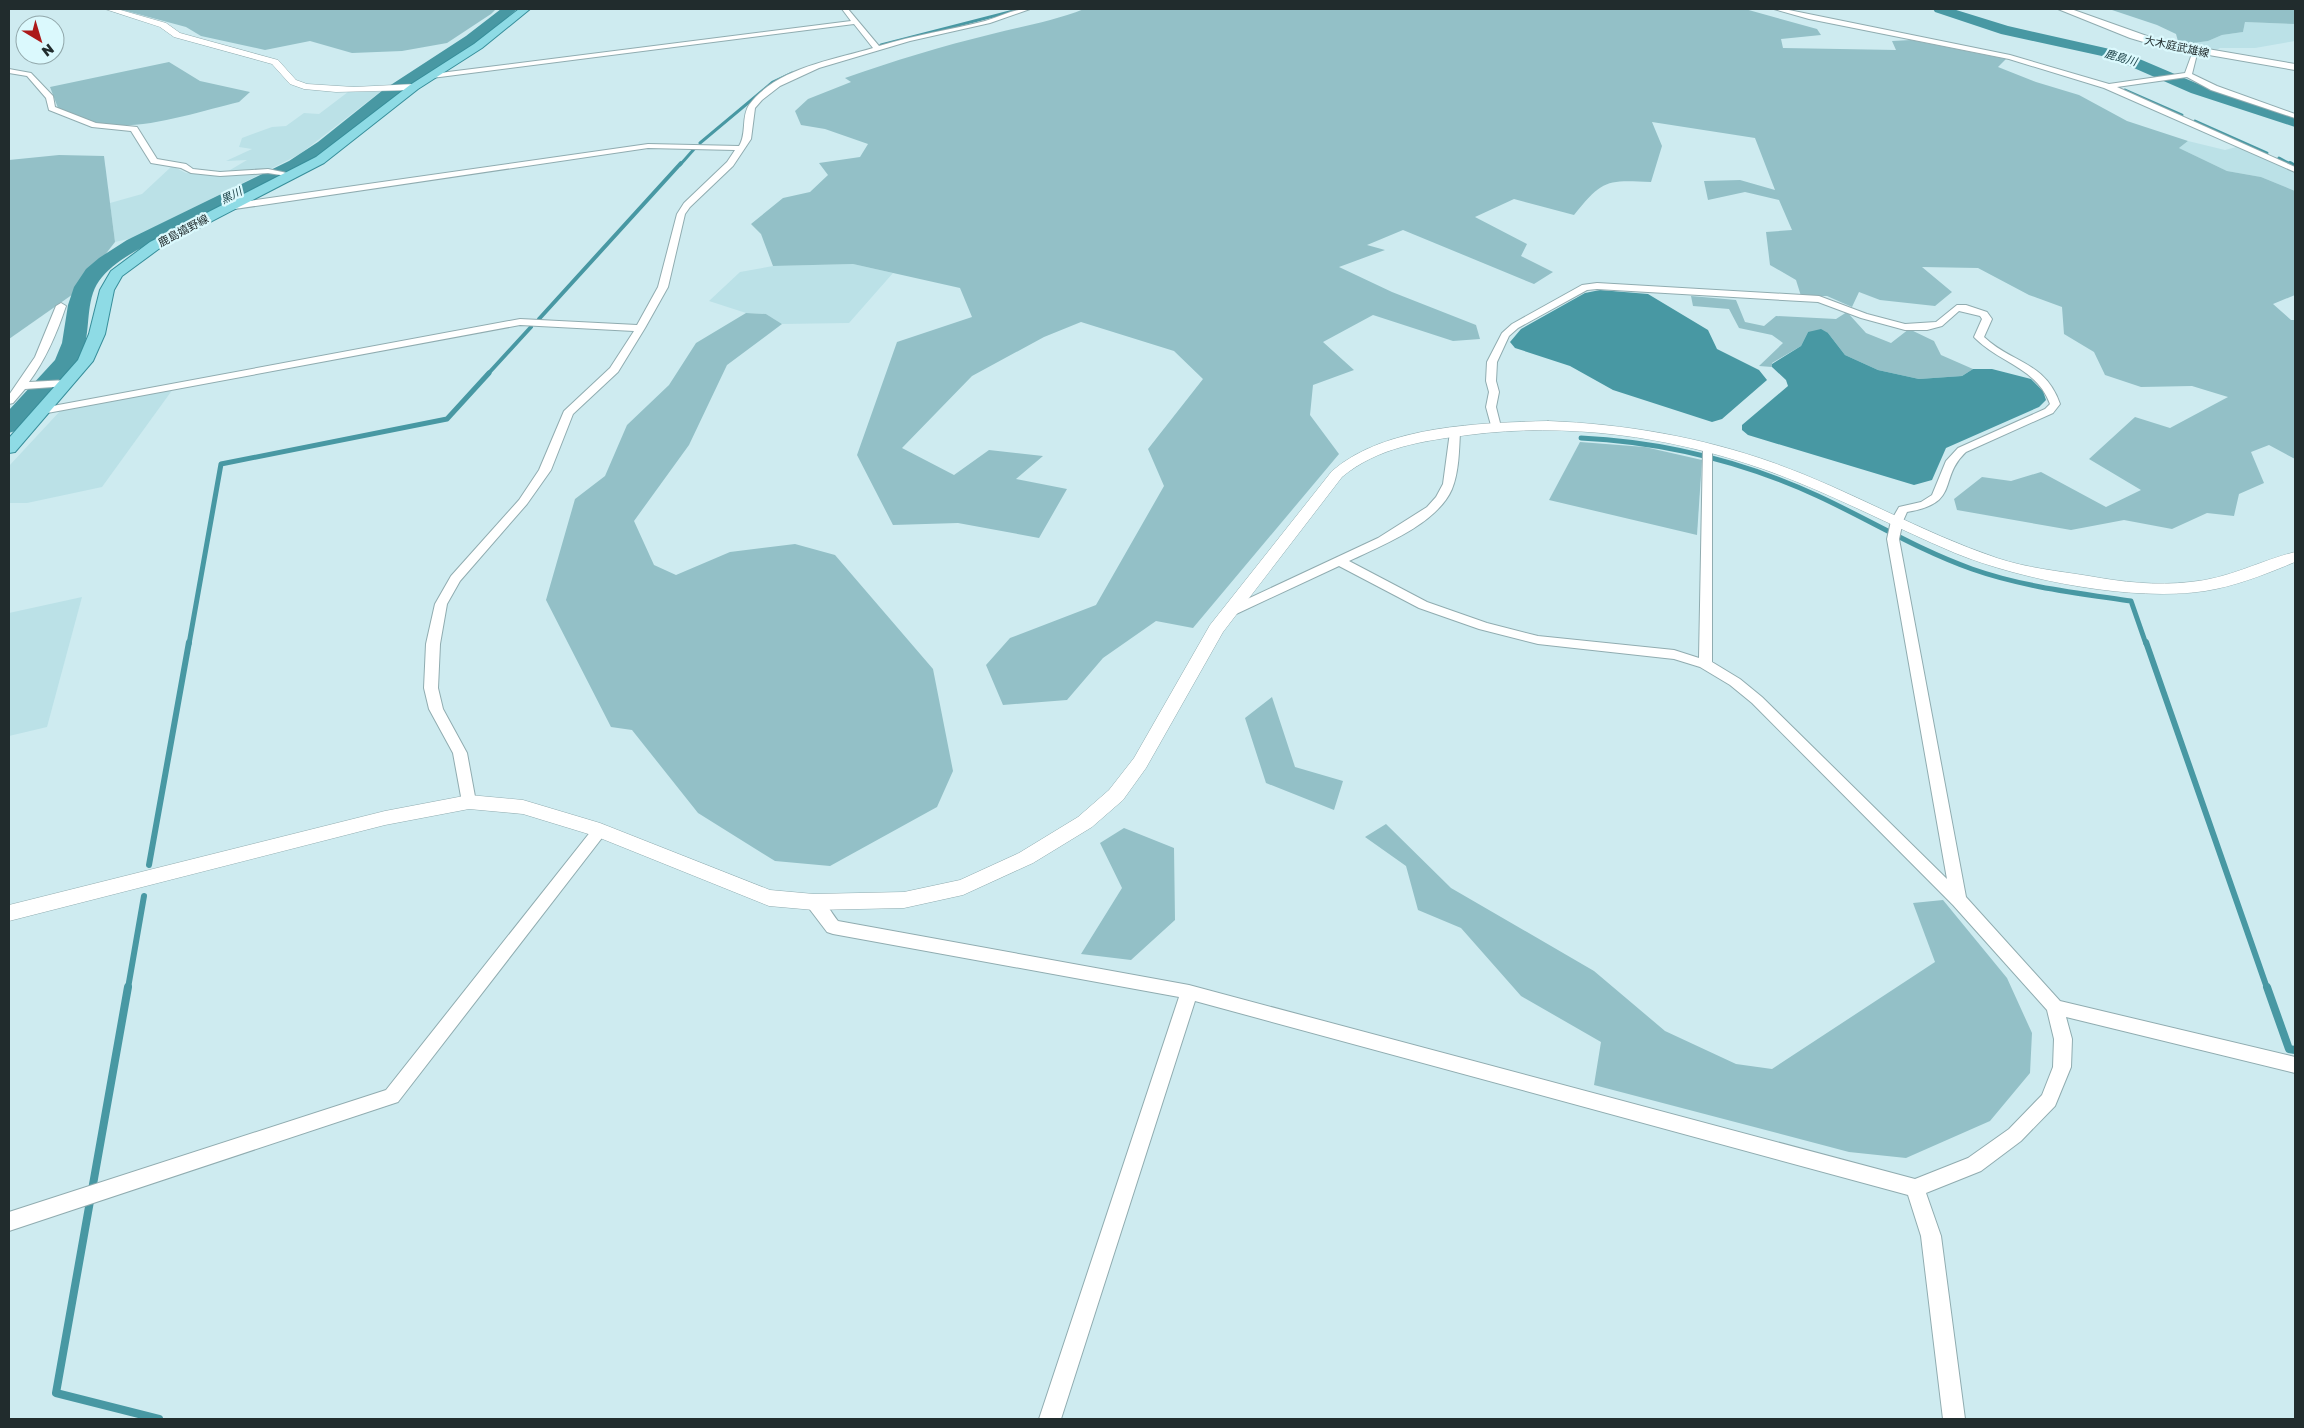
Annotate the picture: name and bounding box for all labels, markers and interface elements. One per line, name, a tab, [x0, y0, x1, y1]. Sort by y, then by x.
north arrow	[15, 15, 65, 65]
street label: 大木庭武雄線	[2143, 33, 2211, 59]
text: N	[39, 41, 58, 61]
water label: 鹿島川	[2103, 46, 2140, 68]
water label: 黒川	[218, 184, 245, 206]
street label: 鹿島嬉野線	[156, 211, 210, 249]

